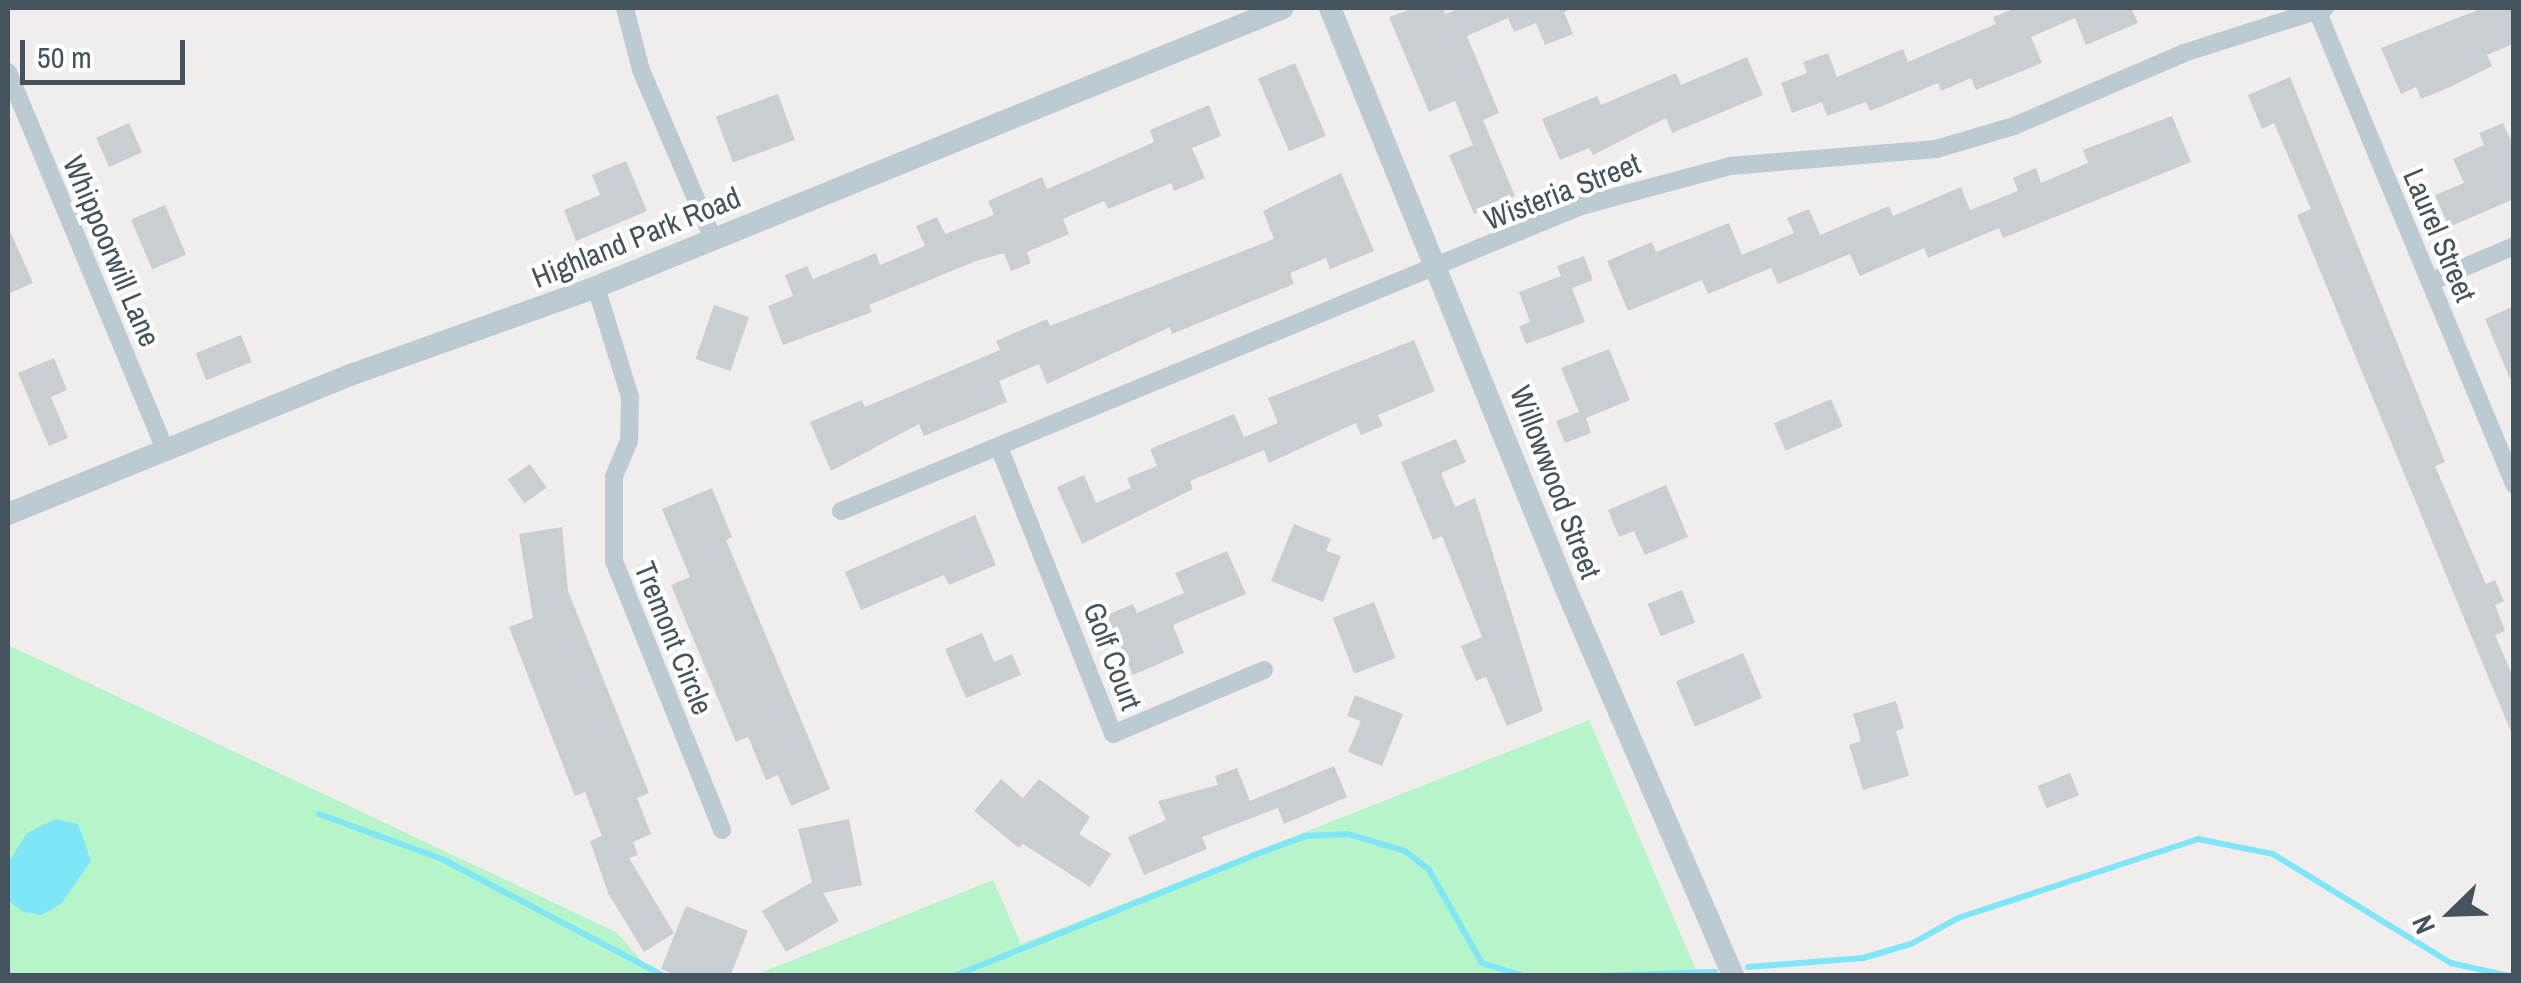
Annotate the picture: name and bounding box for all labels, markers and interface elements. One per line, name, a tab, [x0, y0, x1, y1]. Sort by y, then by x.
scale bar	[25, 20, 190, 82]
text: 50 m	[37, 37, 92, 77]
street label: Wisteria Street	[1479, 145, 1645, 237]
street label: Whippoorwill Lane	[56, 150, 168, 352]
street label: Laurel Street	[2396, 163, 2484, 307]
street label: Highland Park Road	[527, 179, 745, 295]
street label: Willowwood Street	[1503, 380, 1609, 584]
street label: Tremont Circle	[627, 556, 721, 720]
street label: Golf Court	[1076, 597, 1150, 715]
north arrow	[2401, 863, 2501, 963]
text: N	[2403, 910, 2444, 940]

